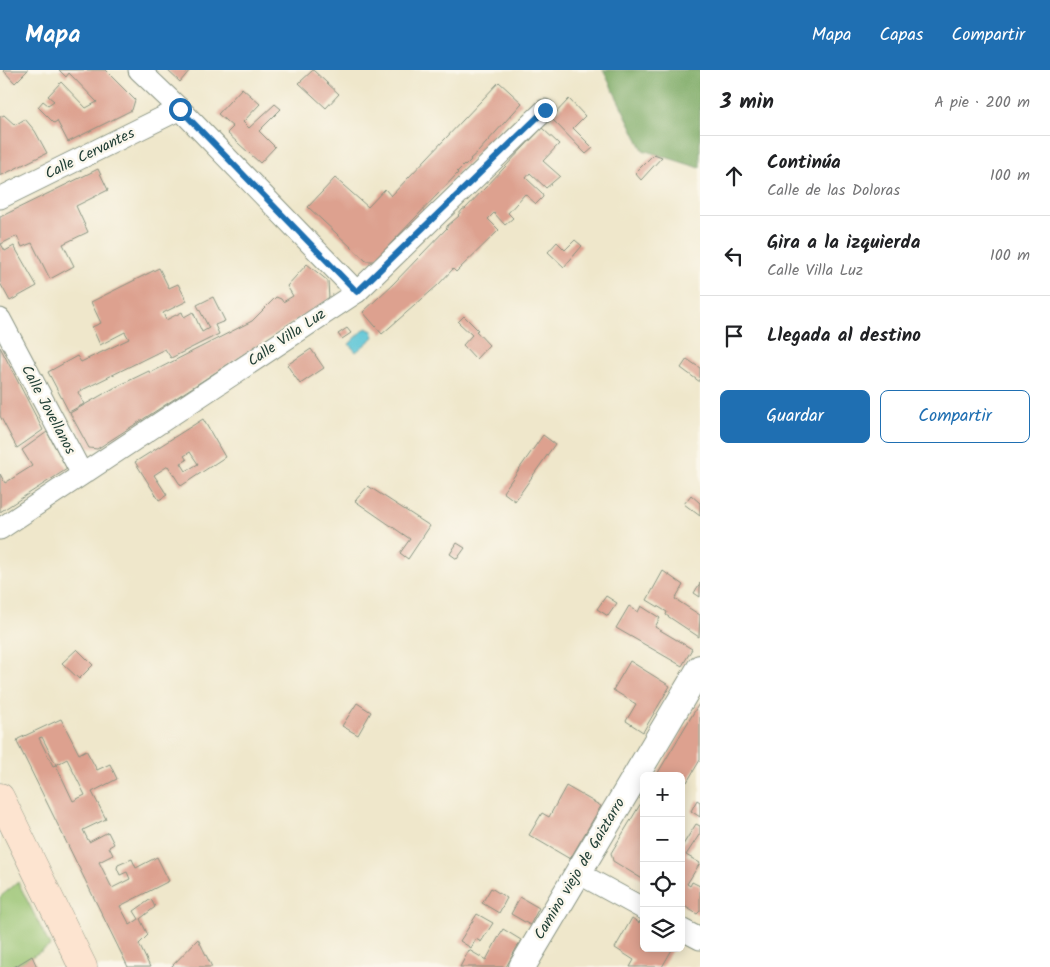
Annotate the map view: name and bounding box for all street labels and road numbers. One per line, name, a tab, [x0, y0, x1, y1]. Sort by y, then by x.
street label: Calle Cervantes	[41, 122, 139, 186]
street label: Calle Villa Luz	[243, 303, 331, 373]
street label: Calle Jovellanos	[14, 361, 82, 460]
street label: Camino viejo de Gaiztarro	[528, 793, 632, 945]

